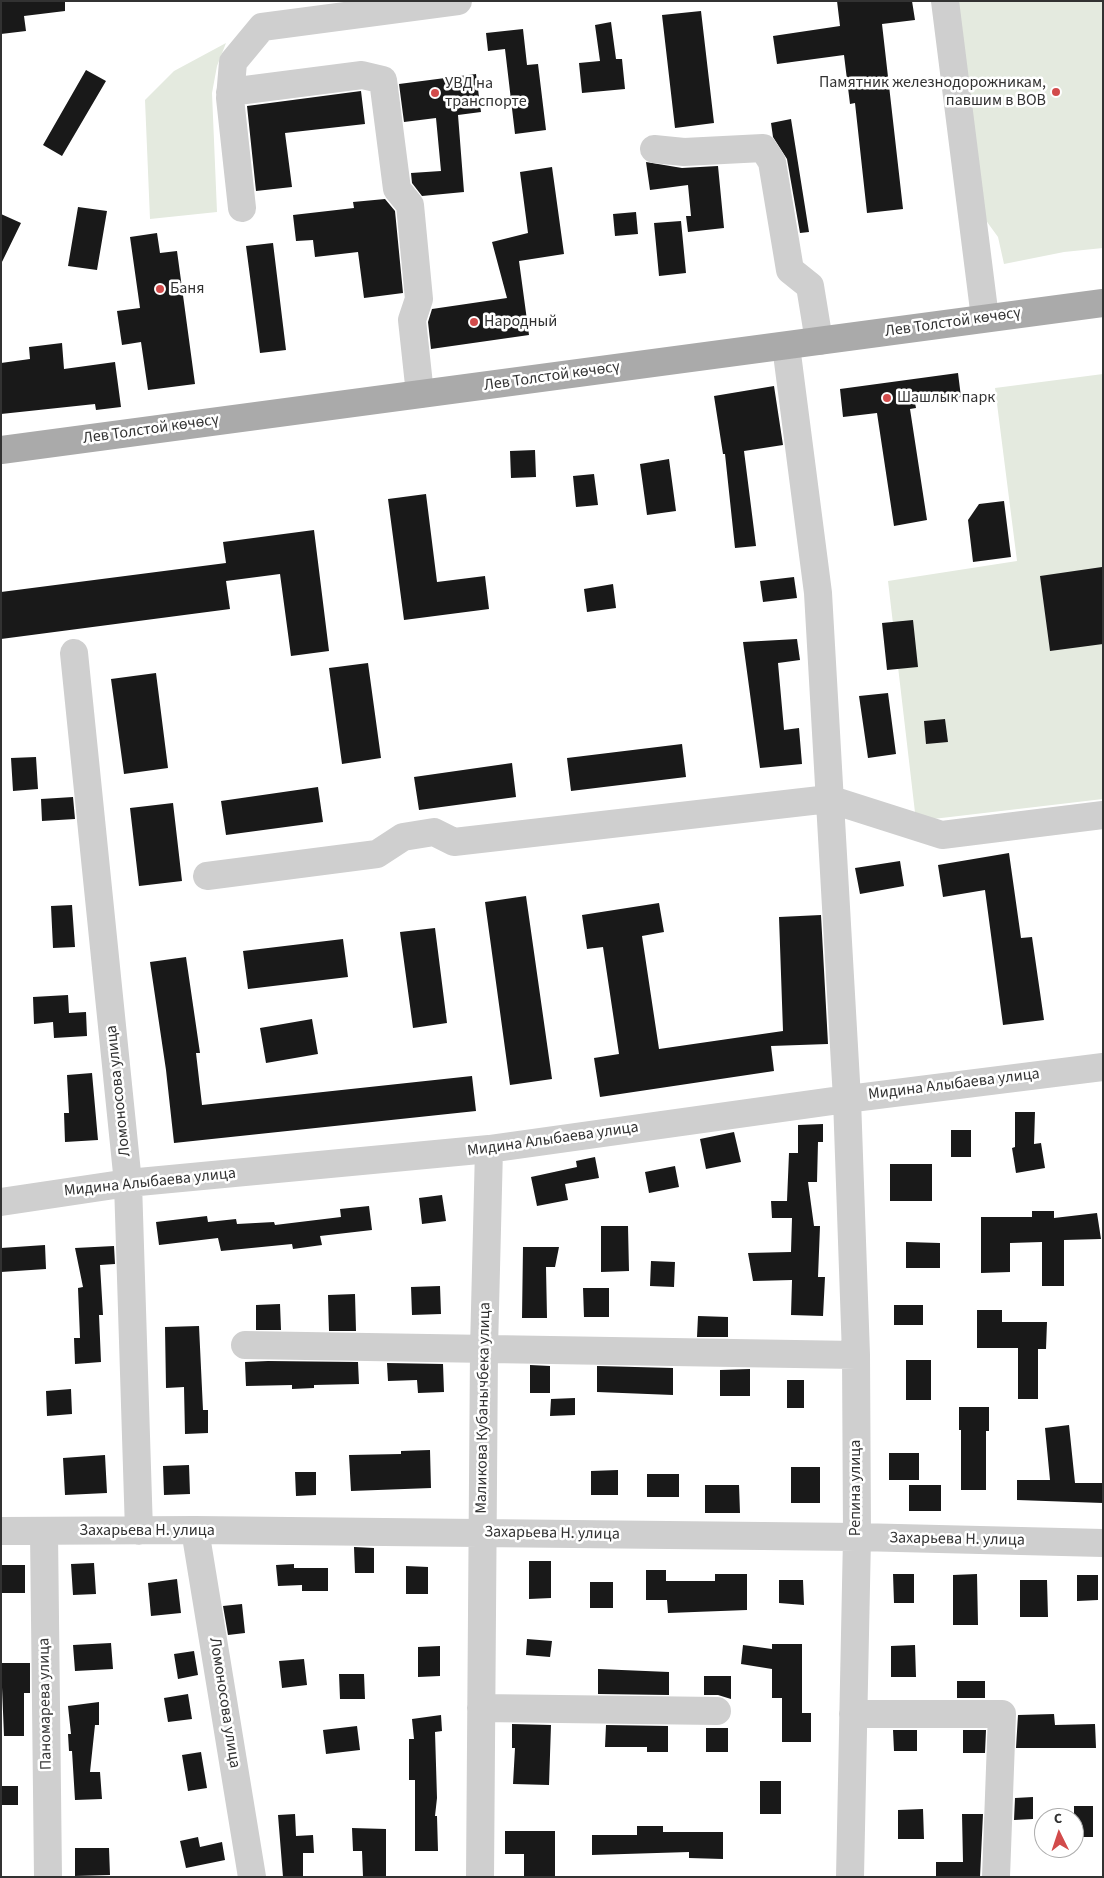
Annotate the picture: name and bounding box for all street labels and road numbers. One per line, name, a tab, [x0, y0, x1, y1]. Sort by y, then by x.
street label: Лев Толстой көчөсү	[884, 304, 1022, 342]
street label: Лев Толстой көчөсү	[483, 358, 621, 396]
street label: Лев Толстой көчөсү	[82, 411, 220, 449]
street label: Ломоносова улица	[103, 1024, 135, 1158]
street label: Мидина Алыбаева улица	[867, 1065, 1041, 1105]
street label: Мидина Алыбаева улица	[466, 1118, 640, 1162]
street label: Мидина Алыбаева улица	[63, 1164, 237, 1202]
street label: Маликова Кубанычбека улица	[473, 1302, 495, 1514]
street label: Репина улица	[846, 1440, 866, 1536]
street label: Захарьева Н. улица	[79, 1521, 215, 1541]
street label: Захарьева Н. улица	[484, 1523, 620, 1545]
street label: Захарьева Н. улица	[889, 1529, 1025, 1551]
street label: Ломоносова улица	[204, 1636, 244, 1770]
street label: Паномарева улица	[35, 1638, 57, 1770]

